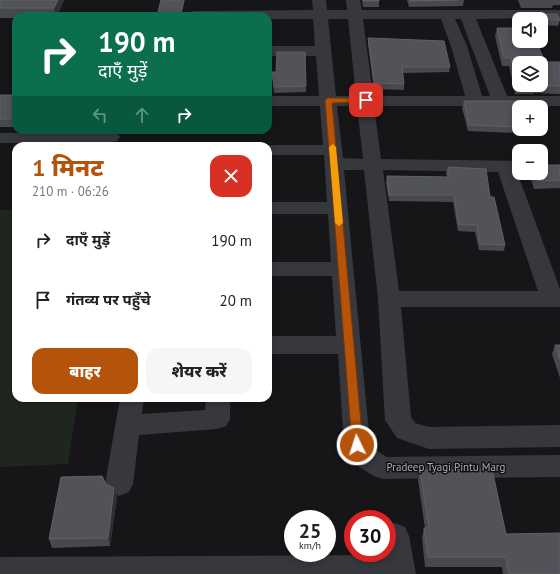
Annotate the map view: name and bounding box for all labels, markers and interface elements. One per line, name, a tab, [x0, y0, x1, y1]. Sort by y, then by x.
map controls	[512, 12, 548, 180]
button: sound	[512, 12, 548, 48]
text: 190 m	[98, 23, 175, 60]
icon: right	[32, 28, 84, 80]
button: layers	[512, 56, 548, 92]
text: दाएँ मुड़ें	[98, 59, 147, 82]
pin	[349, 83, 383, 117]
icon: arrive	[355, 89, 377, 111]
button: +	[512, 100, 548, 136]
icon: left	[89, 104, 111, 126]
icon: ahead	[131, 104, 153, 126]
icon: right	[173, 104, 195, 126]
button: −	[512, 144, 548, 180]
text: 1 मिनट	[32, 152, 103, 183]
button: close	[210, 155, 252, 197]
text: 210 m · 06:26	[32, 183, 109, 200]
icon: right	[32, 229, 54, 251]
text: दाएँ मुड़ें	[66, 230, 110, 249]
text: 190 m	[211, 231, 252, 250]
icon: arrive	[32, 289, 54, 311]
text: गंतव्य पर पहुँचे	[66, 290, 151, 309]
text: 20 m	[219, 291, 252, 310]
button: बाहर	[32, 348, 138, 394]
button: शेयर करें	[146, 348, 252, 394]
position arrow	[336, 424, 378, 466]
street label: Pradeep Tyagi Pintu Marg	[386, 460, 506, 474]
speed limit sign: 30	[344, 510, 396, 562]
text: 25	[299, 518, 321, 544]
text: km/h	[299, 539, 321, 552]

